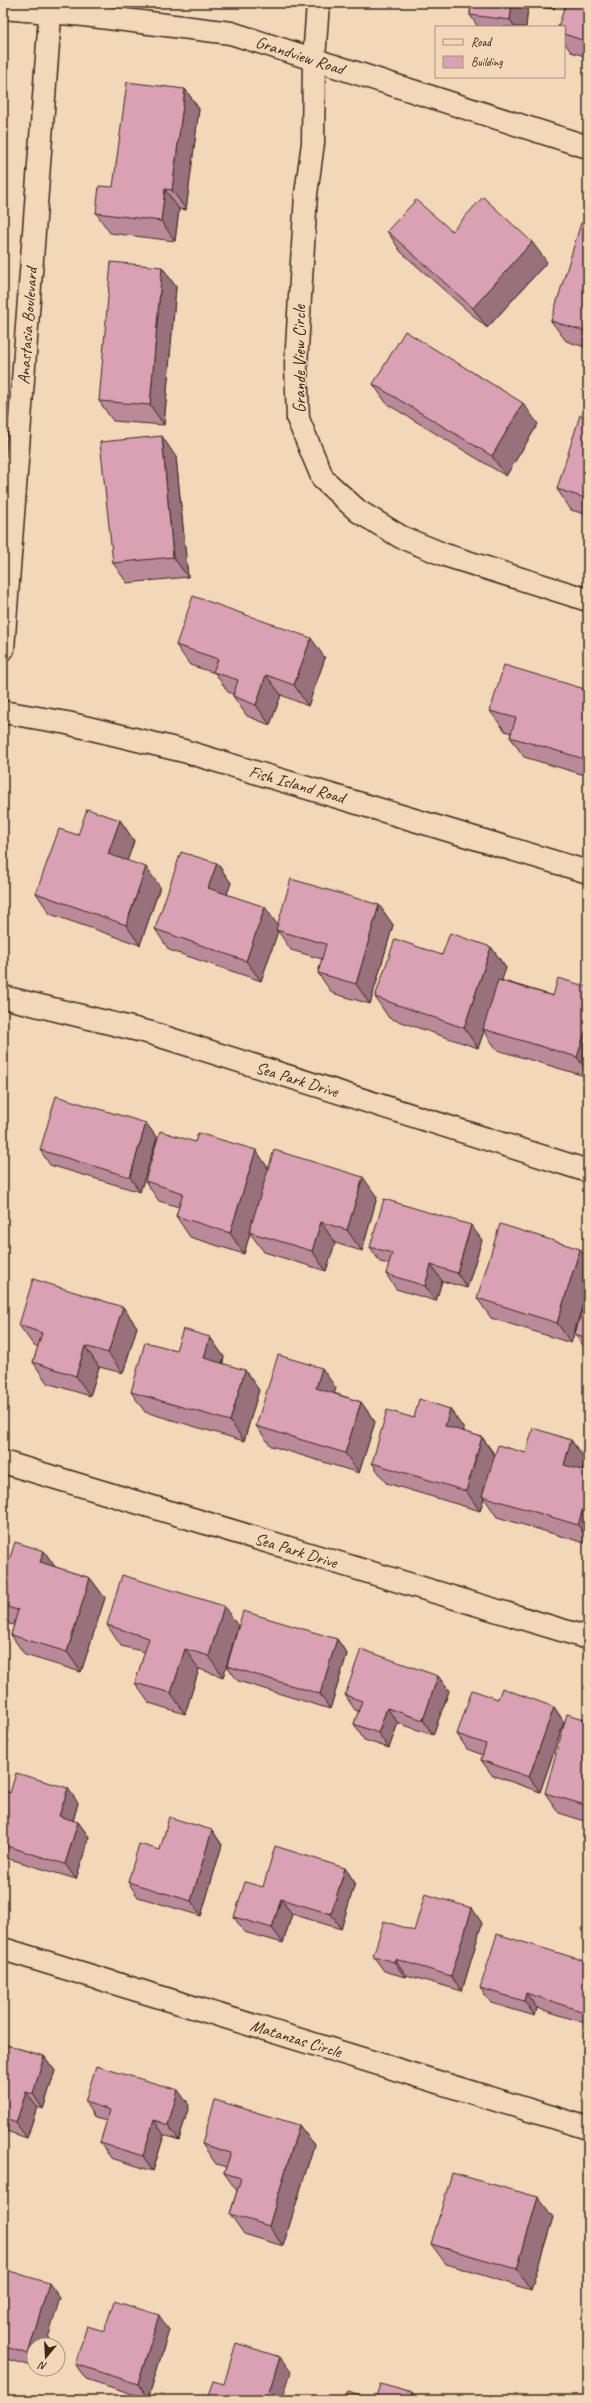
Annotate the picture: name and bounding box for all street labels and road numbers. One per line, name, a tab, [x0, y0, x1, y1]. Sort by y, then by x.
street label: Grandview Road	[253, 31, 349, 80]
street label: Anastasia Boulevard	[13, 265, 42, 385]
street label: Grande View Circle	[289, 304, 310, 413]
street label: Fish Island Road	[247, 761, 349, 809]
street label: Sea Park Drive	[253, 1057, 342, 1102]
street label: Sea Park Drive	[252, 1528, 341, 1573]
street label: Matanzas Circle	[248, 2015, 345, 2063]

